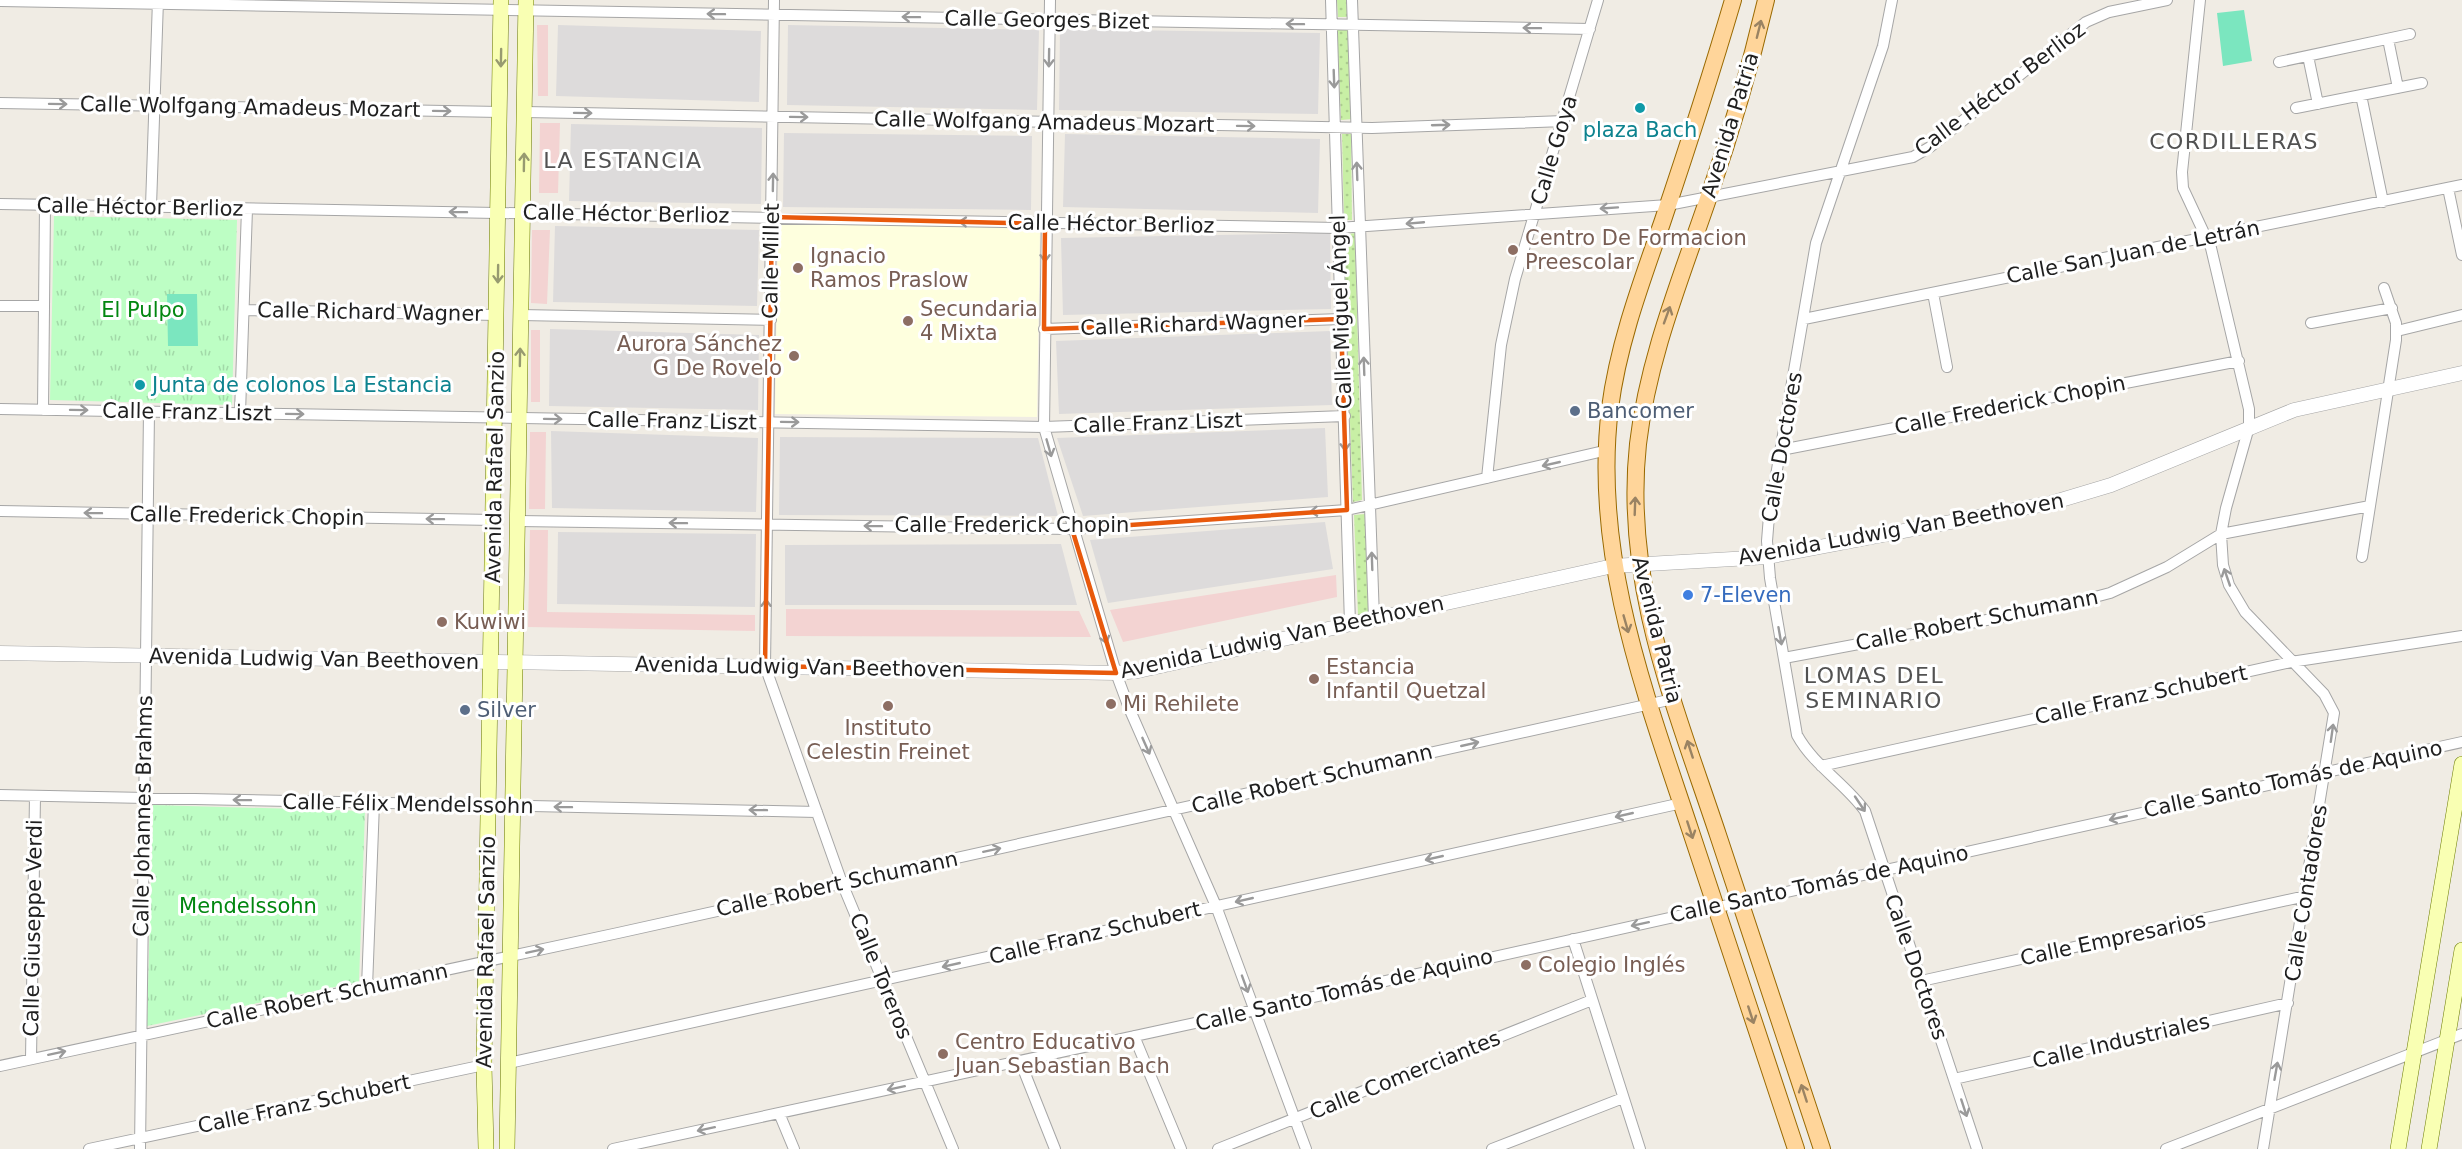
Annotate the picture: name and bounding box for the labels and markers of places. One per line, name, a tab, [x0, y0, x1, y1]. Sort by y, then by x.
marker: plaza Bach	[1633, 101, 1647, 115]
place label: plaza Bach	[1583, 118, 1697, 142]
place label: Centro De Formacion Preescolar	[1525, 226, 1747, 274]
marker: Centro De Formacion Preescolar	[1506, 243, 1520, 257]
place label: Ignacio Ramos Praslow	[810, 244, 969, 292]
marker: Ignacio Ramos Praslow	[791, 261, 805, 275]
place label: Secundaria 4 Mixta	[920, 297, 1038, 345]
marker: Secundaria 4 Mixta	[901, 314, 915, 328]
place label: Aurora Sánchez G De Rovelo	[617, 332, 782, 380]
marker: Aurora Sánchez G De Rovelo	[787, 349, 801, 363]
place label: Junta de colonos La Estancia	[150, 373, 452, 397]
marker: Junta de colonos La Estancia	[133, 378, 147, 392]
place label: Bancomer	[1587, 399, 1694, 423]
marker: Bancomer	[1568, 404, 1582, 418]
place label: 7-Eleven	[1700, 583, 1792, 607]
marker: 7-Eleven	[1681, 588, 1695, 602]
place label: Kuwiwi	[454, 610, 526, 634]
marker: Kuwiwi	[435, 615, 449, 629]
place label: Estancia Infantil Quetzal	[1326, 655, 1486, 703]
marker: Estancia Infantil Quetzal	[1307, 672, 1321, 686]
place label: Mi Rehilete	[1123, 692, 1239, 716]
marker: Mi Rehilete	[1104, 697, 1118, 711]
place label: Silver	[477, 698, 536, 722]
marker: Instituto Celestin Freinet	[881, 699, 895, 713]
marker: Silver	[458, 703, 472, 717]
place label: Instituto Celestin Freinet	[806, 716, 970, 764]
place label: Colegio Inglés	[1538, 953, 1685, 977]
marker: Colegio Inglés	[1519, 958, 1533, 972]
place label: Centro Educativo Juan Sebastian Bach	[953, 1030, 1170, 1078]
marker: Centro Educativo Juan Sebastian Bach	[936, 1047, 950, 1061]

